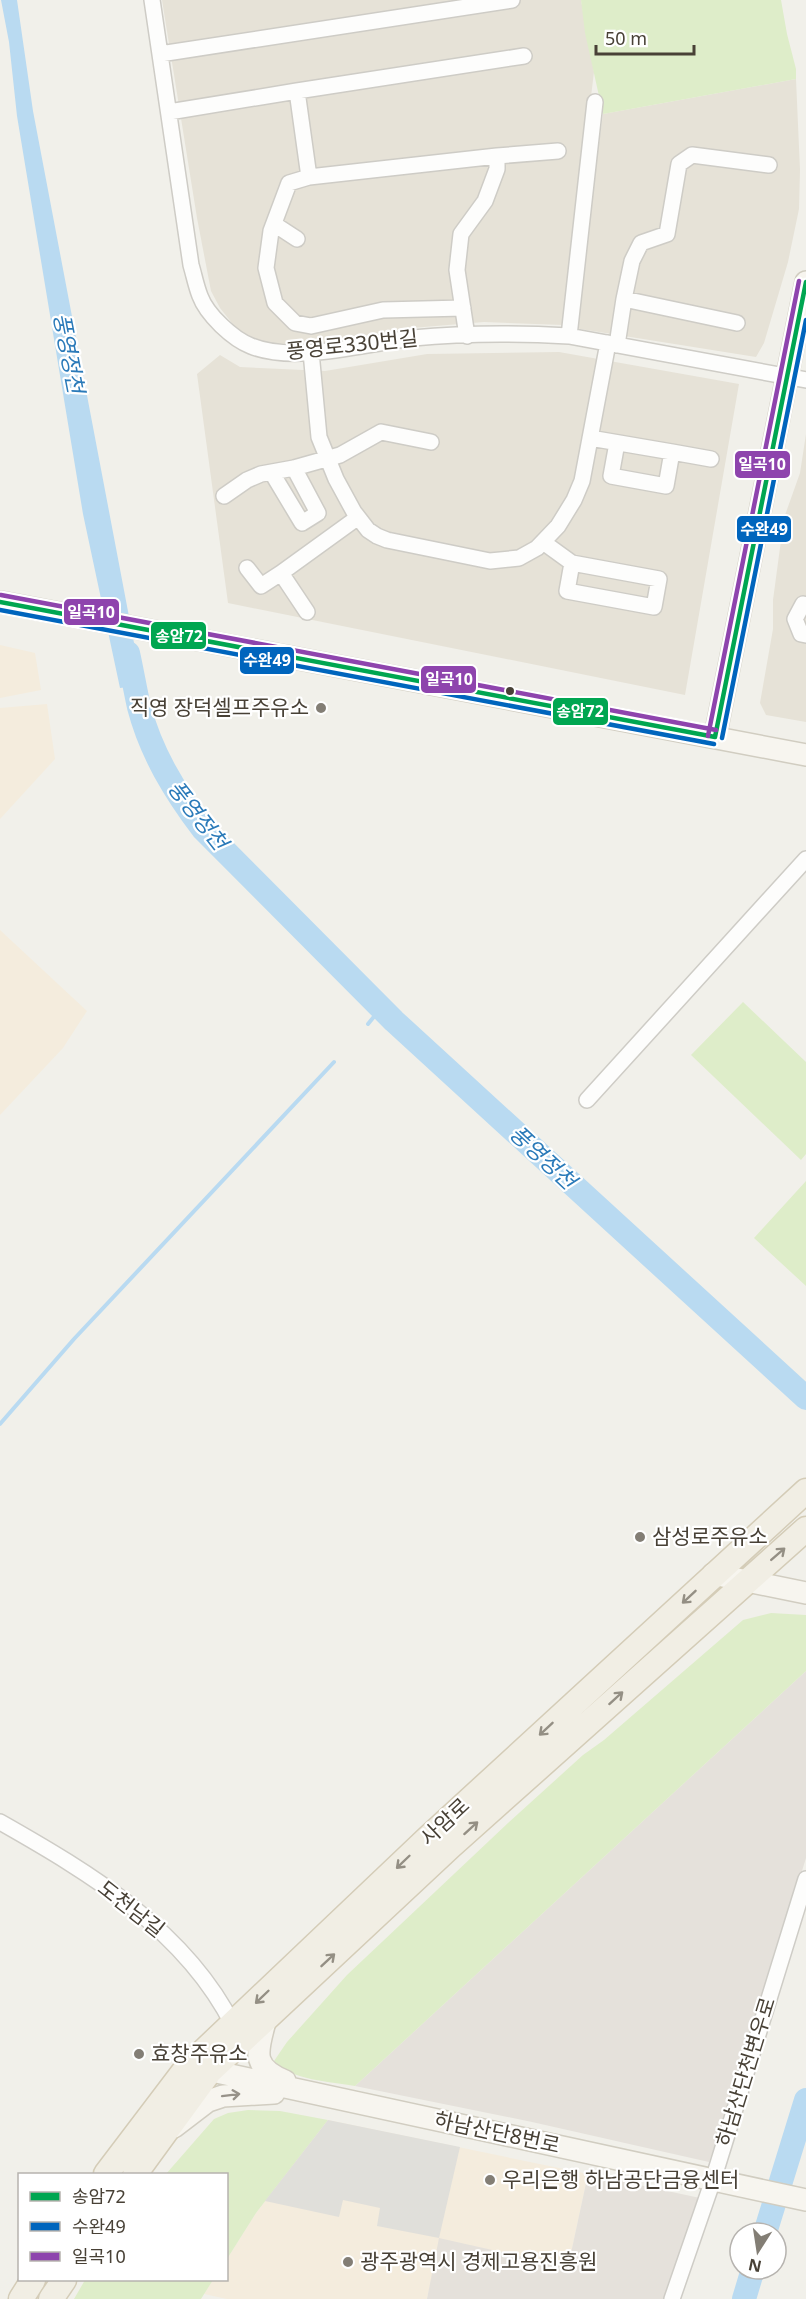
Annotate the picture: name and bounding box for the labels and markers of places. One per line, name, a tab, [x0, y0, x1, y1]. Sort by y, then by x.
unlabelled marker	[504, 685, 516, 697]
place label: 직영 장덕셀프주유소	[130, 693, 309, 721]
marker: 직영 장덕셀프주유소	[314, 701, 328, 715]
place label: 삼성로주유소	[652, 1522, 768, 1550]
marker: 삼성로주유소	[633, 1530, 647, 1544]
place label: 효창주유소	[151, 2039, 248, 2067]
marker: 효창주유소	[132, 2047, 146, 2061]
place label: 우리은행 하남공단금융센터	[502, 2165, 739, 2193]
marker: 우리은행 하남공단금융센터	[483, 2173, 497, 2187]
place label: 광주광역시 경제고용진흥원	[360, 2247, 597, 2275]
marker: 광주광역시 경제고용진흥원	[341, 2255, 355, 2269]

